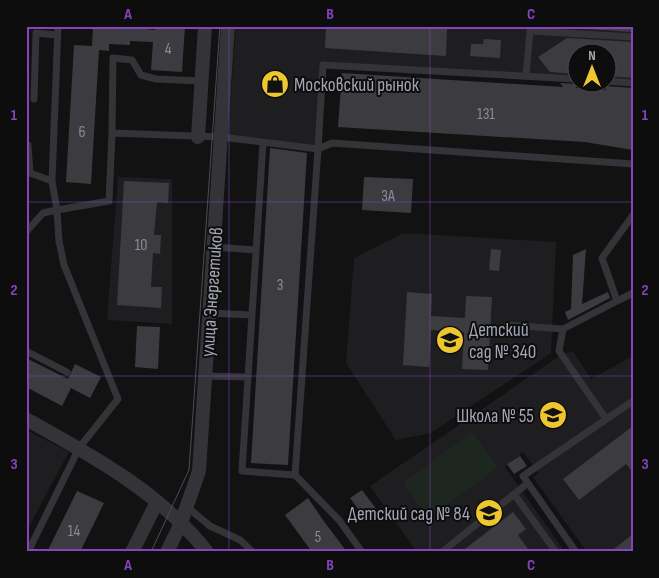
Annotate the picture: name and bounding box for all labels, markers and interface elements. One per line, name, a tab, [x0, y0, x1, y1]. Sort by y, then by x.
text: A	[123, 5, 132, 24]
text: B	[326, 5, 334, 24]
text: C	[527, 5, 535, 24]
house number: 4	[165, 40, 172, 59]
north arrow	[566, 42, 616, 92]
text: N	[588, 47, 596, 64]
shop icon: Московский рынок	[260, 69, 290, 99]
place label: Московский рынок	[294, 74, 420, 97]
house number: 131	[477, 105, 495, 124]
text: 1	[11, 106, 18, 125]
text: 1	[642, 106, 649, 125]
house number: 6	[78, 123, 86, 142]
house number: 3А	[381, 187, 395, 206]
street label: улица Энергетиков	[196, 226, 229, 358]
house number: 10	[135, 236, 147, 255]
house number: 3	[277, 276, 283, 295]
text: 2	[10, 281, 18, 300]
text: 2	[641, 281, 649, 300]
place label: Детский сад № 340	[469, 319, 536, 364]
school or university icon: Детский сад № 340	[435, 325, 465, 355]
school or university icon: Школа № 55	[538, 400, 568, 430]
place label: Школа № 55	[456, 405, 534, 428]
text: 3	[10, 455, 18, 474]
text: 3	[641, 455, 649, 474]
school or university icon: Детский сад № 84	[474, 498, 504, 528]
place label: Детский сад № 84	[348, 503, 470, 526]
house number: 14	[68, 522, 80, 541]
house number: 5	[315, 528, 321, 547]
text: A	[123, 556, 132, 575]
text: B	[326, 556, 334, 575]
text: C	[527, 556, 535, 575]

